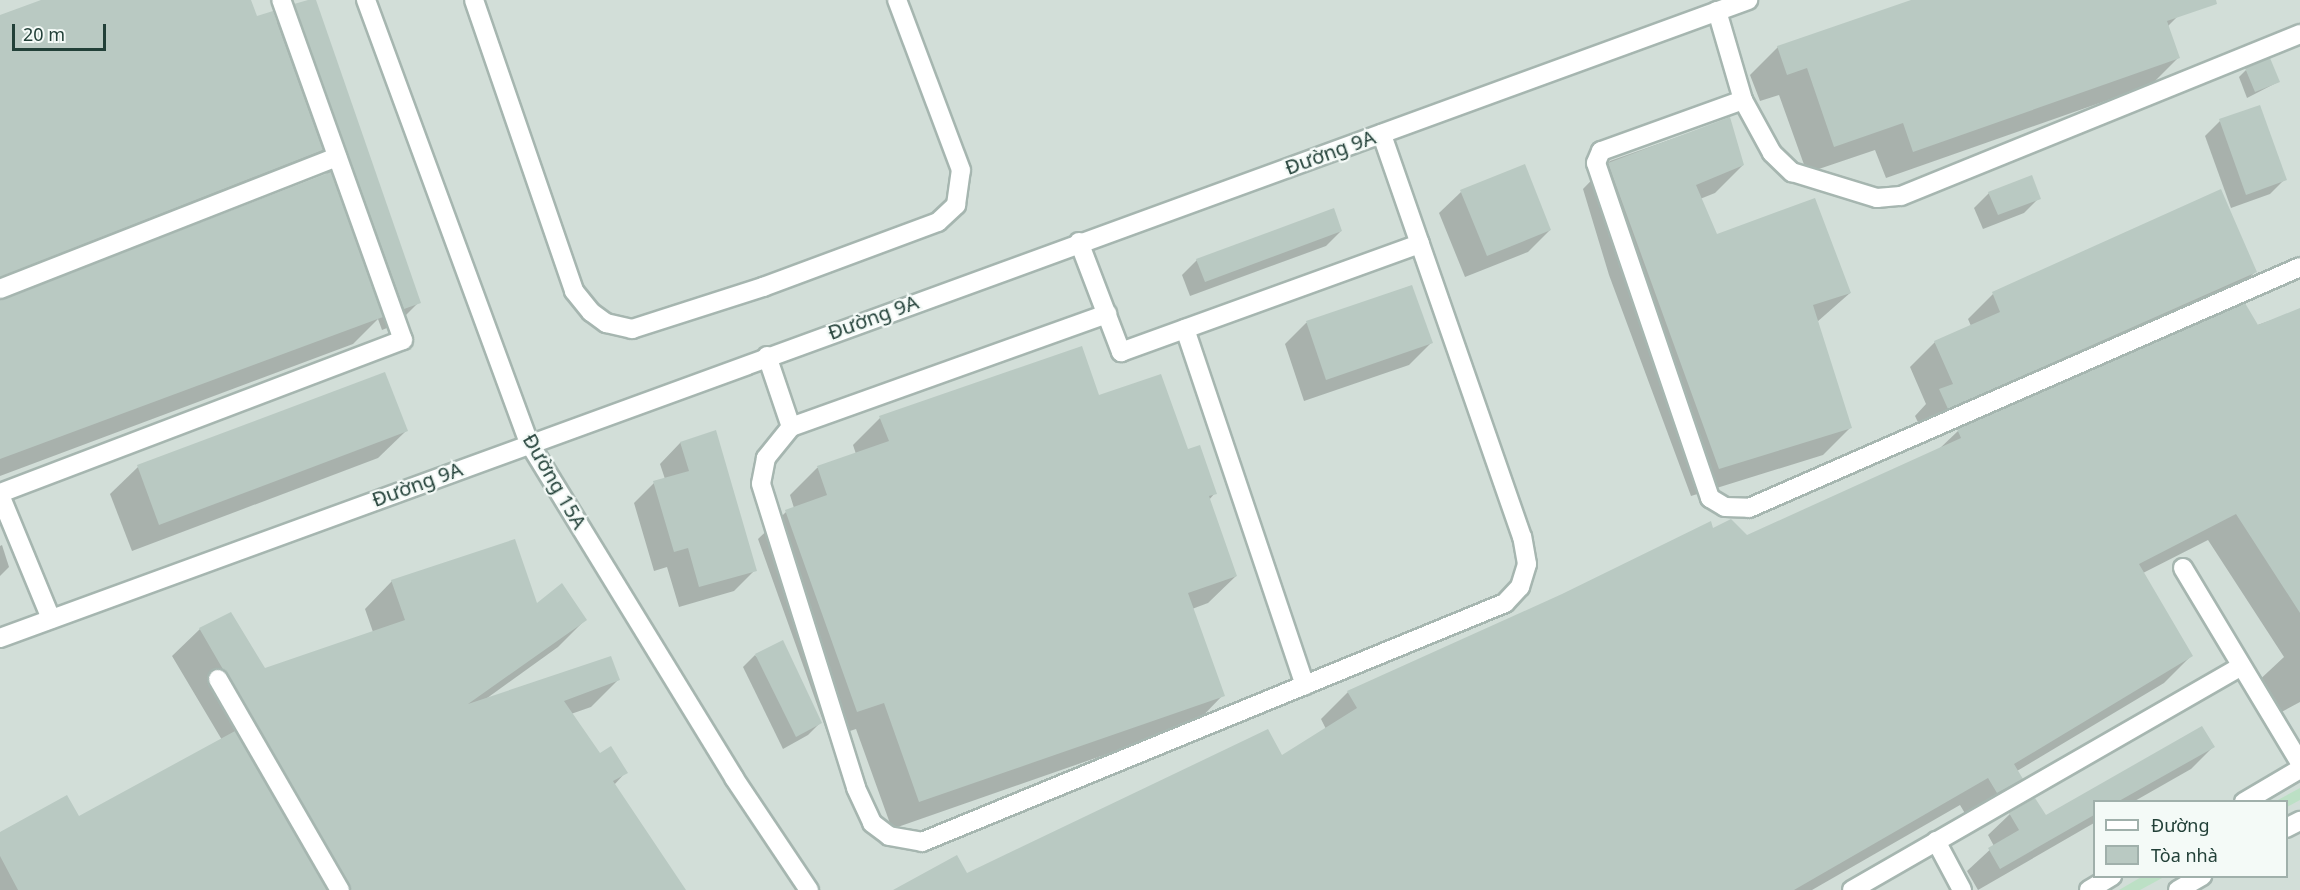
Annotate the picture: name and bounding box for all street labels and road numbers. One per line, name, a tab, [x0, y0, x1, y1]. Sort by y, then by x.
street label: Đường 9A	[1282, 125, 1378, 179]
street label: Đường 9A	[825, 290, 921, 344]
street label: Đường 15A	[518, 429, 592, 533]
street label: Đường 9A	[369, 457, 465, 511]

